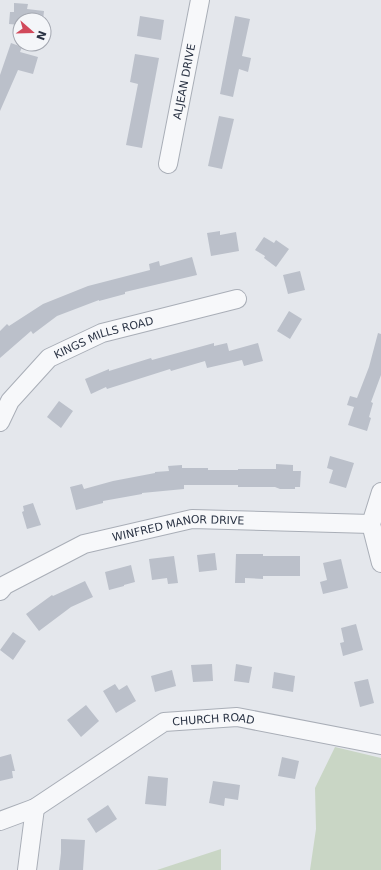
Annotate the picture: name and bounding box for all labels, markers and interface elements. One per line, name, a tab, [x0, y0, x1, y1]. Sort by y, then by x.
north arrow	[12, 12, 52, 52]
text: N	[33, 29, 49, 42]
street label: ALJEAN DRIVE	[171, 43, 198, 121]
street label: KINGS MILLS ROAD	[52, 314, 155, 362]
street label: WINFRED MANOR DRIVE	[111, 513, 245, 544]
street label: CHURCH ROAD	[172, 711, 256, 728]

